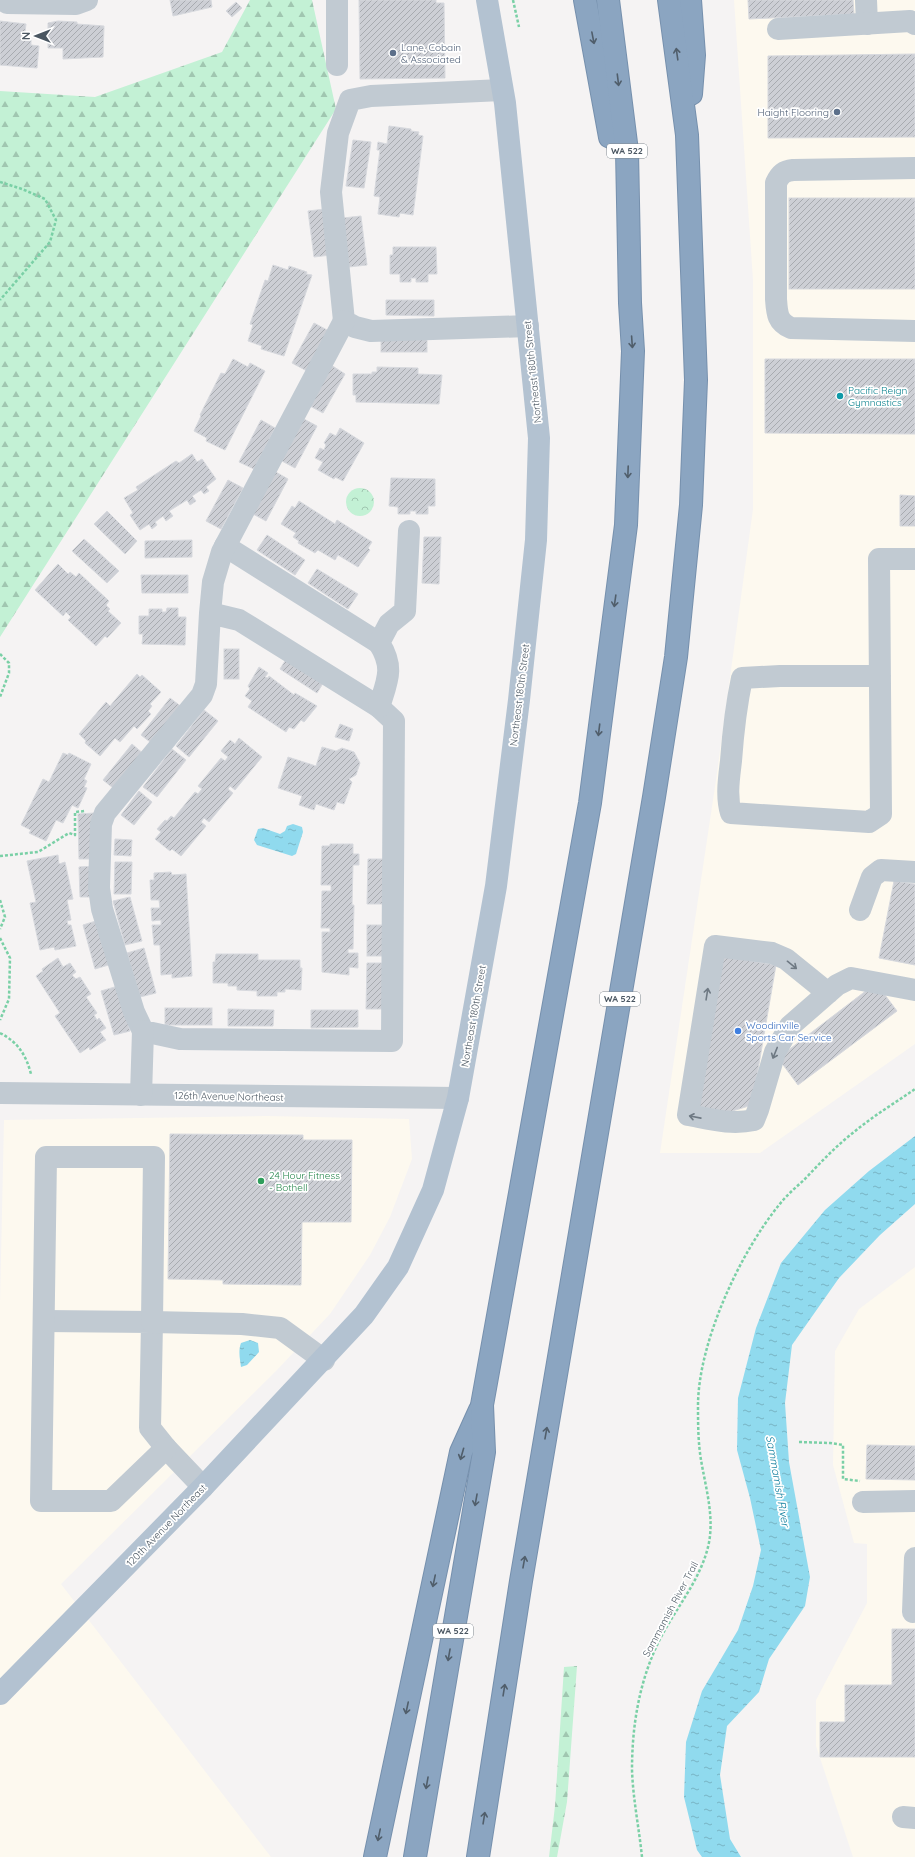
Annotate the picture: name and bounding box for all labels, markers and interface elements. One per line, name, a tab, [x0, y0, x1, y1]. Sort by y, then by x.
north arrow	[16, 16, 56, 56]
one-way arrow	[589, 31, 597, 44]
text: N	[19, 32, 33, 40]
place label: Lane, Cobain & Associated	[401, 41, 461, 66]
marker: Lane, Cobain & Associated	[388, 48, 398, 58]
one-way arrow	[673, 48, 680, 61]
one-way arrow	[614, 73, 622, 86]
place label: Haight Flooring	[758, 106, 829, 119]
marker: Haight Flooring	[832, 107, 842, 117]
road number: WA 522	[607, 144, 647, 158]
street label: Northeast 180th Street	[521, 319, 544, 424]
one-way arrow	[629, 335, 636, 348]
place label: Pacific Reign Gymnastics	[848, 384, 907, 409]
marker: Pacific Reign Gymnastics	[835, 391, 845, 401]
one-way arrow	[624, 465, 631, 478]
one-way arrow	[612, 594, 619, 607]
street label: Northeast 180th Street	[507, 643, 532, 747]
one-way arrow	[595, 723, 603, 736]
one-way arrow	[787, 960, 798, 969]
street label: Northeast 180th Street	[458, 964, 489, 1068]
one-way arrow	[703, 988, 711, 1001]
road number: WA 522	[600, 992, 640, 1006]
place label: Woodinville Sports Car Service	[746, 1019, 832, 1044]
marker: Woodinville Sports Car Service	[733, 1026, 743, 1036]
one-way arrow	[771, 1047, 779, 1059]
street label: 126th Avenue Northeast	[174, 1089, 284, 1104]
one-way arrow	[689, 1112, 702, 1120]
place label: 24 Hour Fitness - Bothell	[269, 1169, 340, 1194]
marker: 24 Hour Fitness - Bothell	[256, 1176, 266, 1186]
one-way arrow	[542, 1427, 550, 1440]
water label: Sammamish River	[763, 1434, 793, 1529]
one-way arrow	[457, 1448, 465, 1461]
street label: 120th Avenue Northeast	[123, 1481, 210, 1569]
one-way arrow	[471, 1493, 479, 1506]
one-way arrow	[520, 1555, 528, 1568]
street label: Sammamish River Trail	[640, 1559, 701, 1659]
one-way arrow	[429, 1574, 437, 1587]
road number: WA 522	[433, 1624, 473, 1638]
one-way arrow	[445, 1648, 453, 1661]
one-way arrow	[500, 1684, 508, 1697]
one-way arrow	[402, 1701, 410, 1714]
one-way arrow	[423, 1777, 431, 1790]
one-way arrow	[480, 1812, 488, 1825]
one-way arrow	[375, 1829, 383, 1842]

